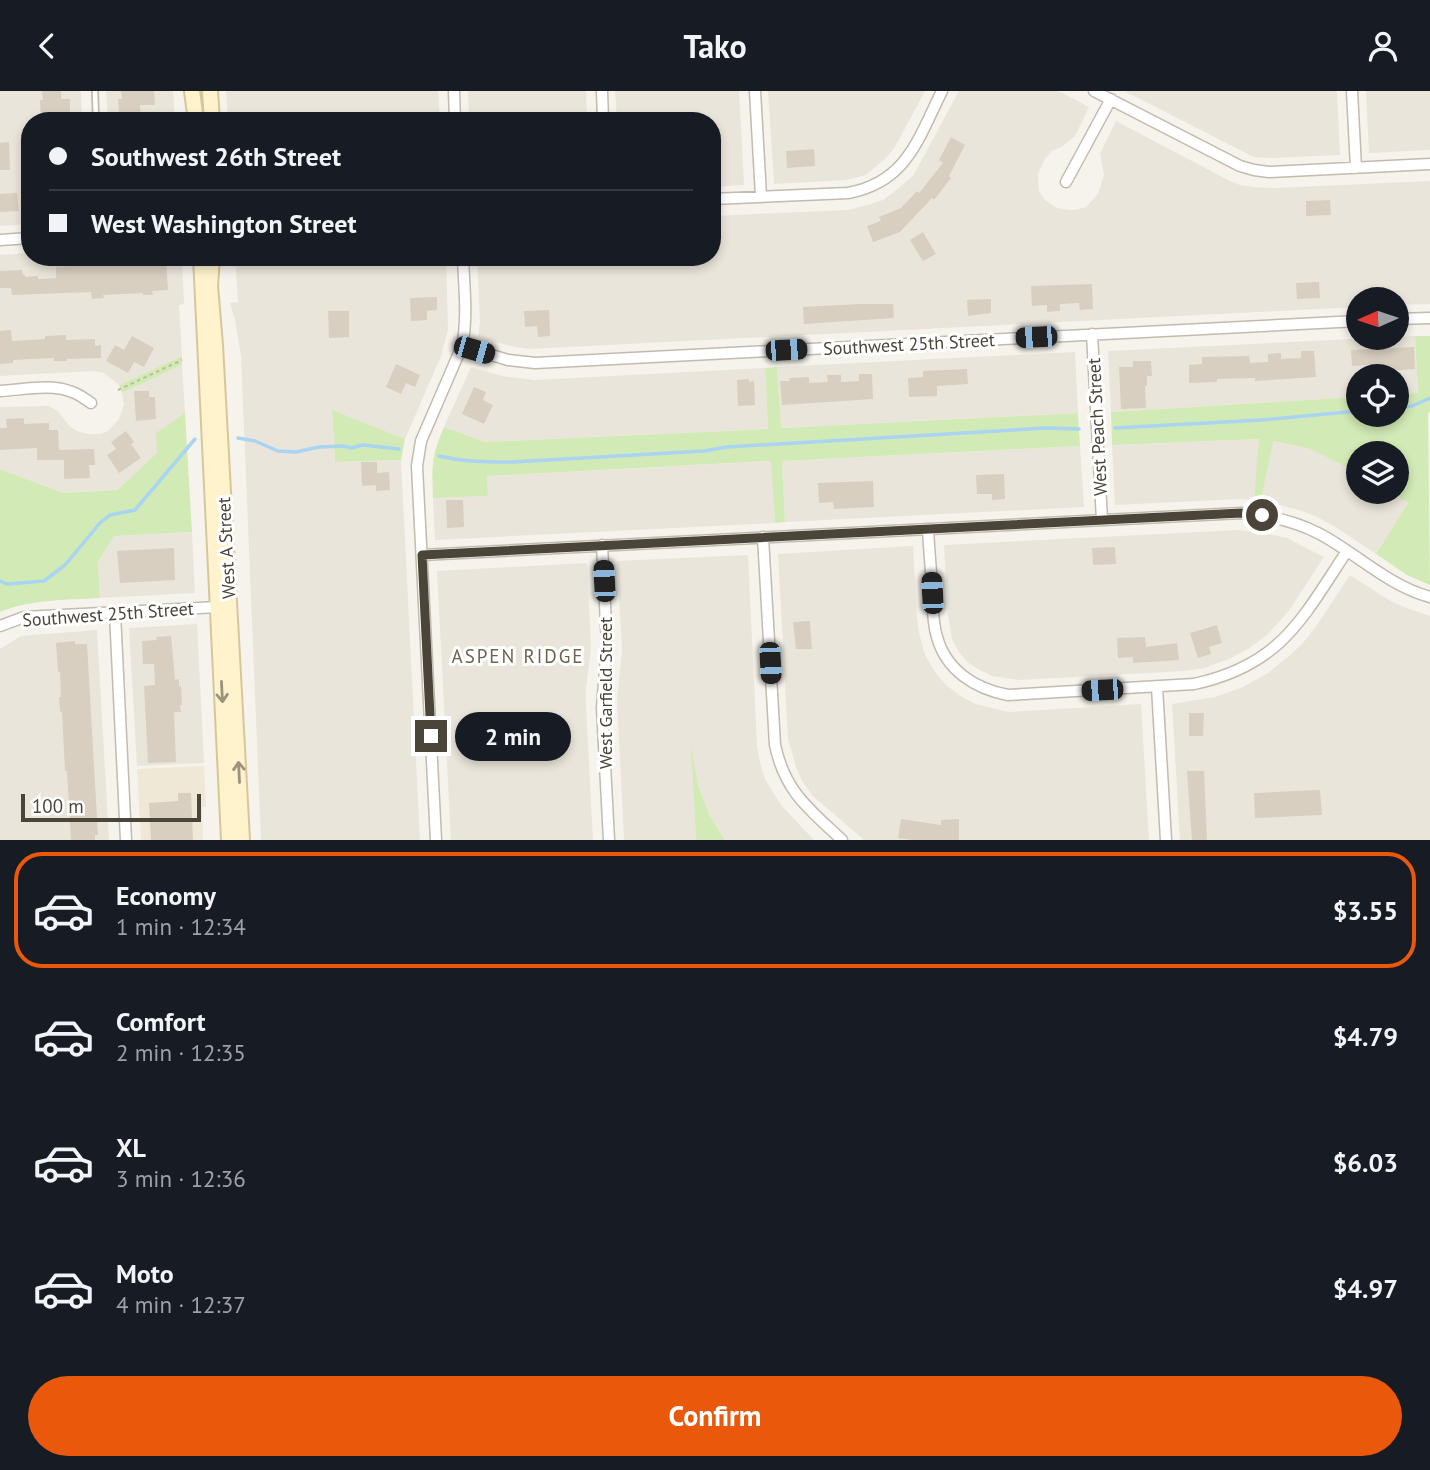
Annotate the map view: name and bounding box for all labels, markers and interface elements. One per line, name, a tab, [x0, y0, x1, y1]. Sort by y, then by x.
text: Tako	[683, 25, 747, 67]
icon: back	[28, 27, 66, 65]
icon: person	[1364, 27, 1402, 65]
text: Southwest 26th Street	[91, 140, 341, 173]
text: West Washington Street	[91, 207, 357, 240]
north arrow	[1346, 287, 1409, 350]
map controls	[1346, 287, 1409, 504]
car	[1015, 325, 1058, 349]
street label: Southwest 25th Street	[823, 328, 995, 360]
car	[451, 334, 498, 366]
car	[765, 338, 808, 362]
street label: West Peach Street	[1082, 357, 1112, 497]
button: locate	[1346, 364, 1409, 427]
button: layers	[1346, 441, 1409, 504]
street label: West A Street	[212, 497, 240, 599]
route start	[1246, 499, 1278, 531]
car	[593, 559, 616, 603]
car	[921, 571, 944, 615]
street label: Southwest 25th Street	[21, 597, 195, 631]
street label: West Garfield Street	[594, 617, 617, 769]
car	[759, 641, 782, 685]
district label: ASPEN RIDGE	[452, 644, 584, 668]
car	[1081, 678, 1124, 702]
one-way arrow	[216, 681, 229, 703]
callout: 2 min	[456, 711, 571, 761]
route end	[415, 720, 447, 752]
text: 2 min	[485, 722, 541, 751]
one-way arrow	[232, 761, 245, 784]
scale bar	[21, 791, 201, 823]
text: 100 m	[32, 794, 84, 818]
icon: car	[32, 879, 95, 942]
text: Economy	[116, 879, 216, 912]
text: $3.55	[1333, 894, 1398, 927]
text: 1 min · 12:34	[116, 912, 246, 941]
icon: car	[32, 1005, 95, 1068]
text: Comfort	[116, 1005, 206, 1038]
text: $4.79	[1333, 1020, 1398, 1053]
text: 2 min · 12:35	[116, 1038, 246, 1067]
icon: car	[32, 1131, 95, 1194]
text: XL	[116, 1131, 146, 1164]
text: $6.03	[1333, 1146, 1398, 1179]
text: 3 min · 12:36	[116, 1164, 246, 1193]
icon: car	[32, 1257, 95, 1320]
text: Moto	[116, 1257, 174, 1290]
text: $4.97	[1333, 1272, 1398, 1305]
text: 4 min · 12:37	[116, 1290, 246, 1319]
button: Confirm	[28, 1376, 1402, 1456]

